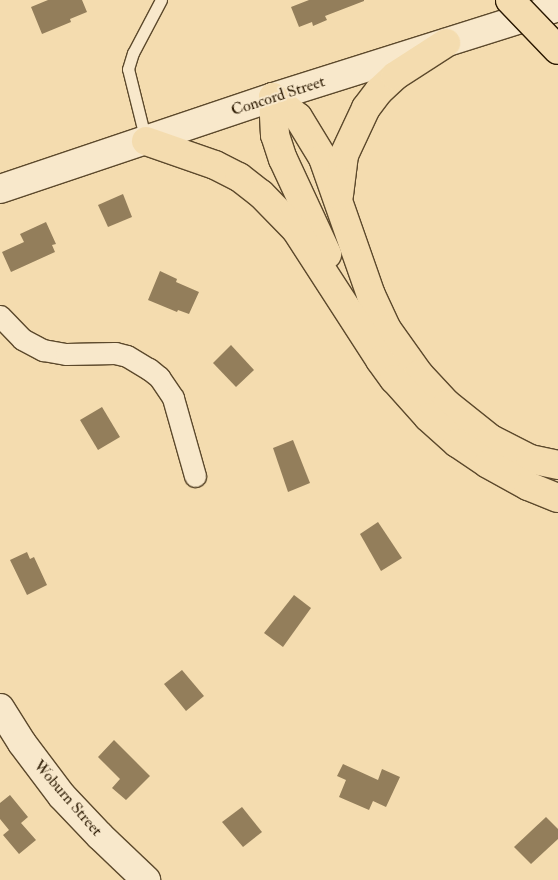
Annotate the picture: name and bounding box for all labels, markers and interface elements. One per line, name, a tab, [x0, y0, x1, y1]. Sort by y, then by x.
street label: Concord Street	[229, 72, 327, 120]
street label: Woburn Street	[30, 756, 106, 840]

